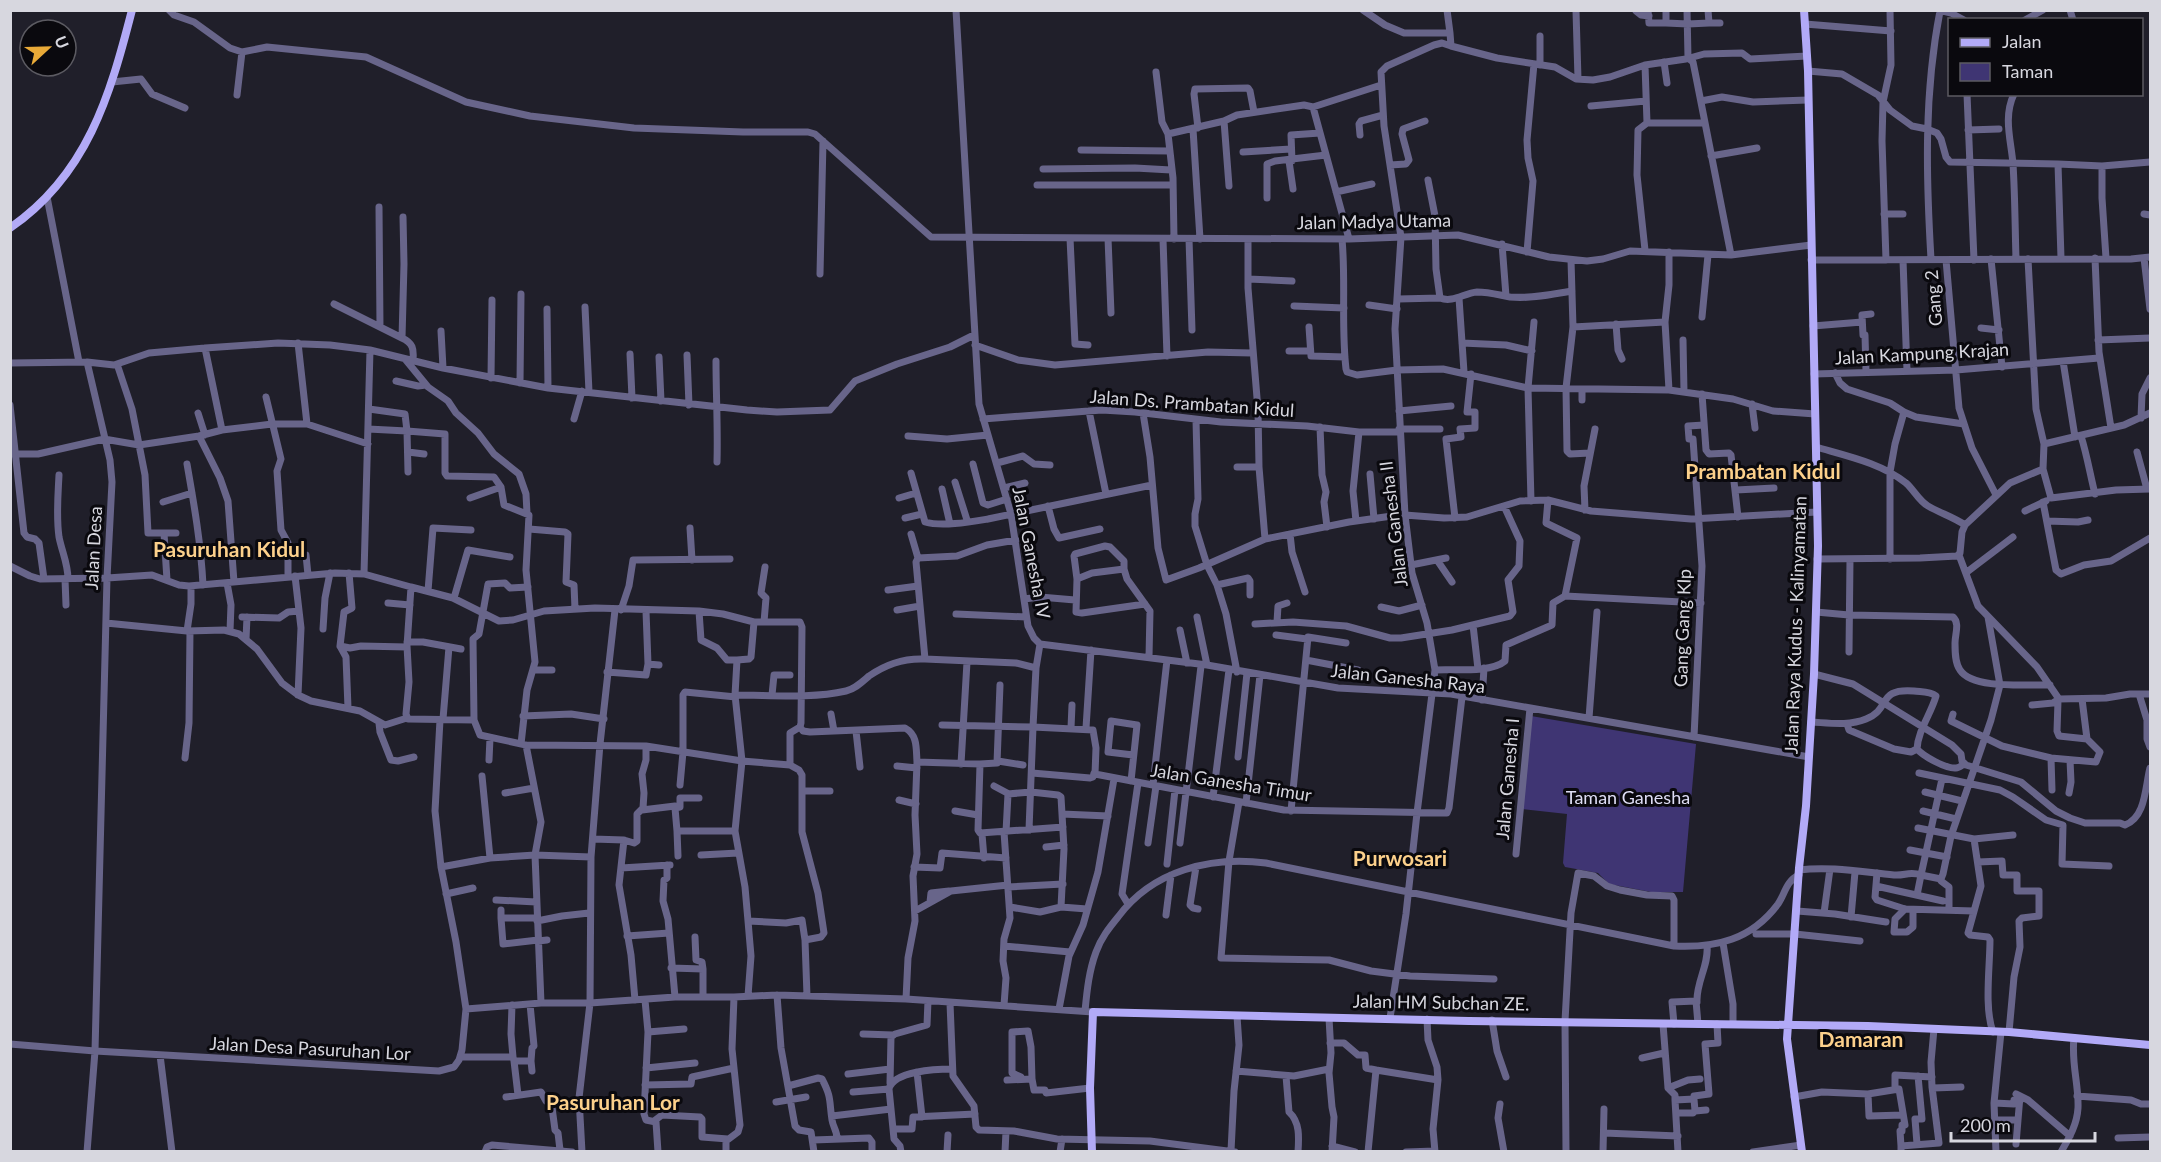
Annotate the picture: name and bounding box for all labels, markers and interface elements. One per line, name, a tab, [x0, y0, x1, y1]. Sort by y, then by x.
north arrow	[18, 18, 78, 78]
legend	[1948, 18, 2143, 96]
text: Jalan	[2002, 30, 2041, 52]
text: U	[51, 33, 73, 51]
text: Taman	[2002, 60, 2053, 82]
street label: Jalan Madya Utama	[1297, 209, 1451, 233]
street label: Gang 2	[1920, 269, 1946, 327]
street label: Jalan Kampung Krajan	[1834, 337, 2010, 369]
street label: Jalan Ds. Prambatan Kidul	[1089, 385, 1295, 421]
district label: Prambatan Kidul	[1685, 458, 1841, 483]
street label: Jalan Ganesha II	[1374, 460, 1412, 589]
street label: Jalan Ganesha IV	[1008, 485, 1056, 622]
street label: Jalan Raya Kudus - Kalinyamatan	[1780, 496, 1810, 754]
street label: Jalan Desa	[80, 505, 106, 590]
district label: Pasuruhan Kidul	[153, 536, 305, 561]
street label: Gang Gang Klp	[1669, 568, 1695, 688]
street label: Jalan Ganesha Raya	[1330, 659, 1486, 697]
street label: Jalan Ganesha I	[1491, 717, 1523, 841]
street label: Jalan Ganesha Timur	[1149, 758, 1314, 806]
park label: Taman Ganesha	[1566, 786, 1690, 808]
district label: Purwosari	[1353, 845, 1447, 870]
street label: Jalan HM Subchan ZE.	[1353, 989, 1529, 1015]
district label: Damaran	[1819, 1026, 1903, 1051]
street label: Jalan Desa Pasuruhan Lor	[209, 1032, 412, 1064]
district label: Pasuruhan Lor	[546, 1089, 680, 1114]
scale bar	[1951, 1105, 2095, 1143]
text: 200 m	[1960, 1114, 2011, 1136]

